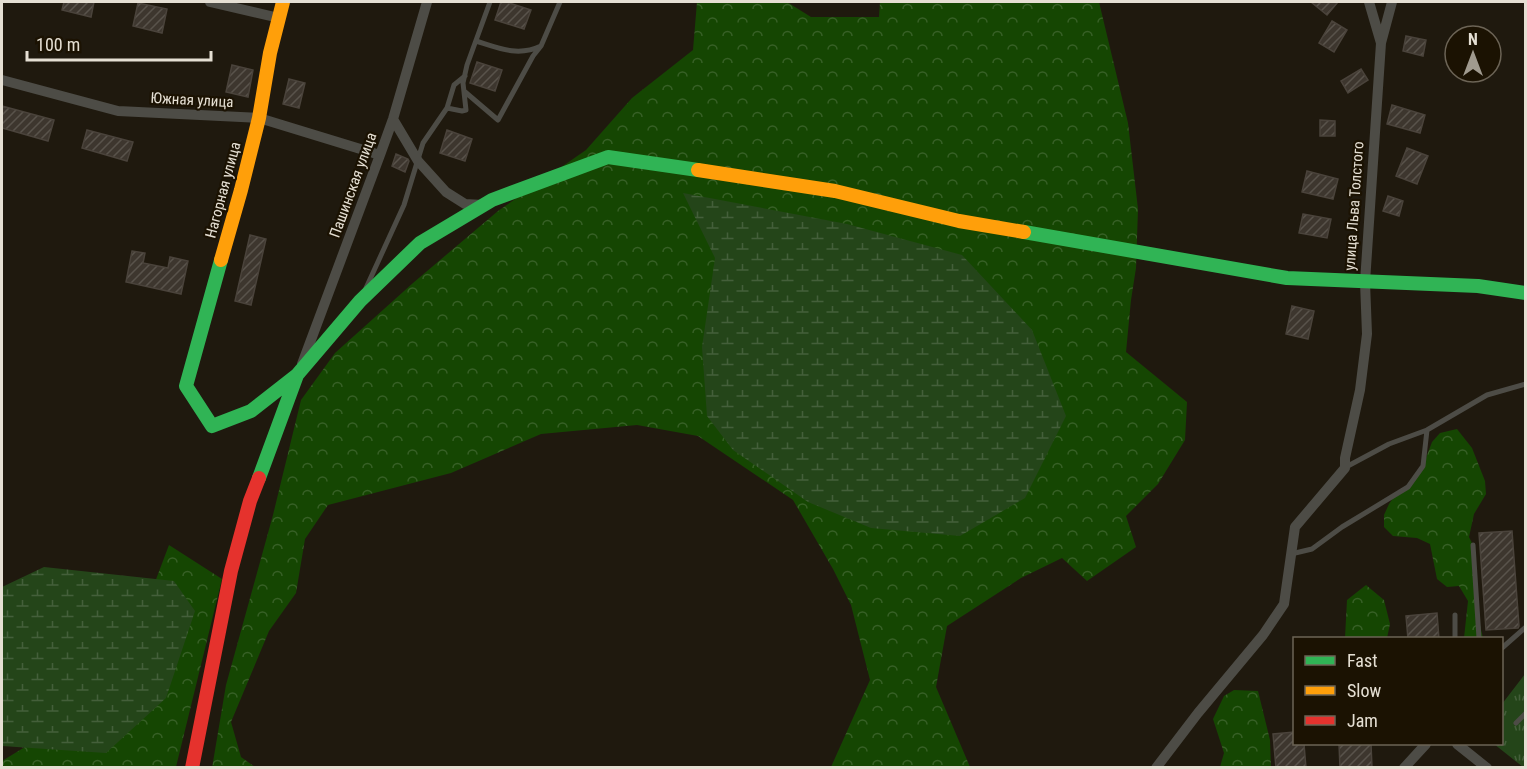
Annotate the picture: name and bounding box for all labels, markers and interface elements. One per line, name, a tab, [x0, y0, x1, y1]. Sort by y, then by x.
scale bar	[27, 24, 212, 62]
north arrow	[1443, 24, 1503, 84]
text: N	[1468, 30, 1478, 49]
text: 100 m	[36, 34, 80, 55]
street label: Южная улица	[150, 89, 234, 111]
street label: Пашинская улица	[326, 130, 380, 240]
street label: Нагорная улица	[202, 140, 244, 240]
street label: улица Льва Толстого	[1340, 141, 1368, 271]
legend	[1293, 637, 1503, 745]
text: Fast	[1347, 650, 1378, 671]
text: Slow	[1347, 680, 1382, 701]
text: Jam	[1347, 710, 1378, 731]

